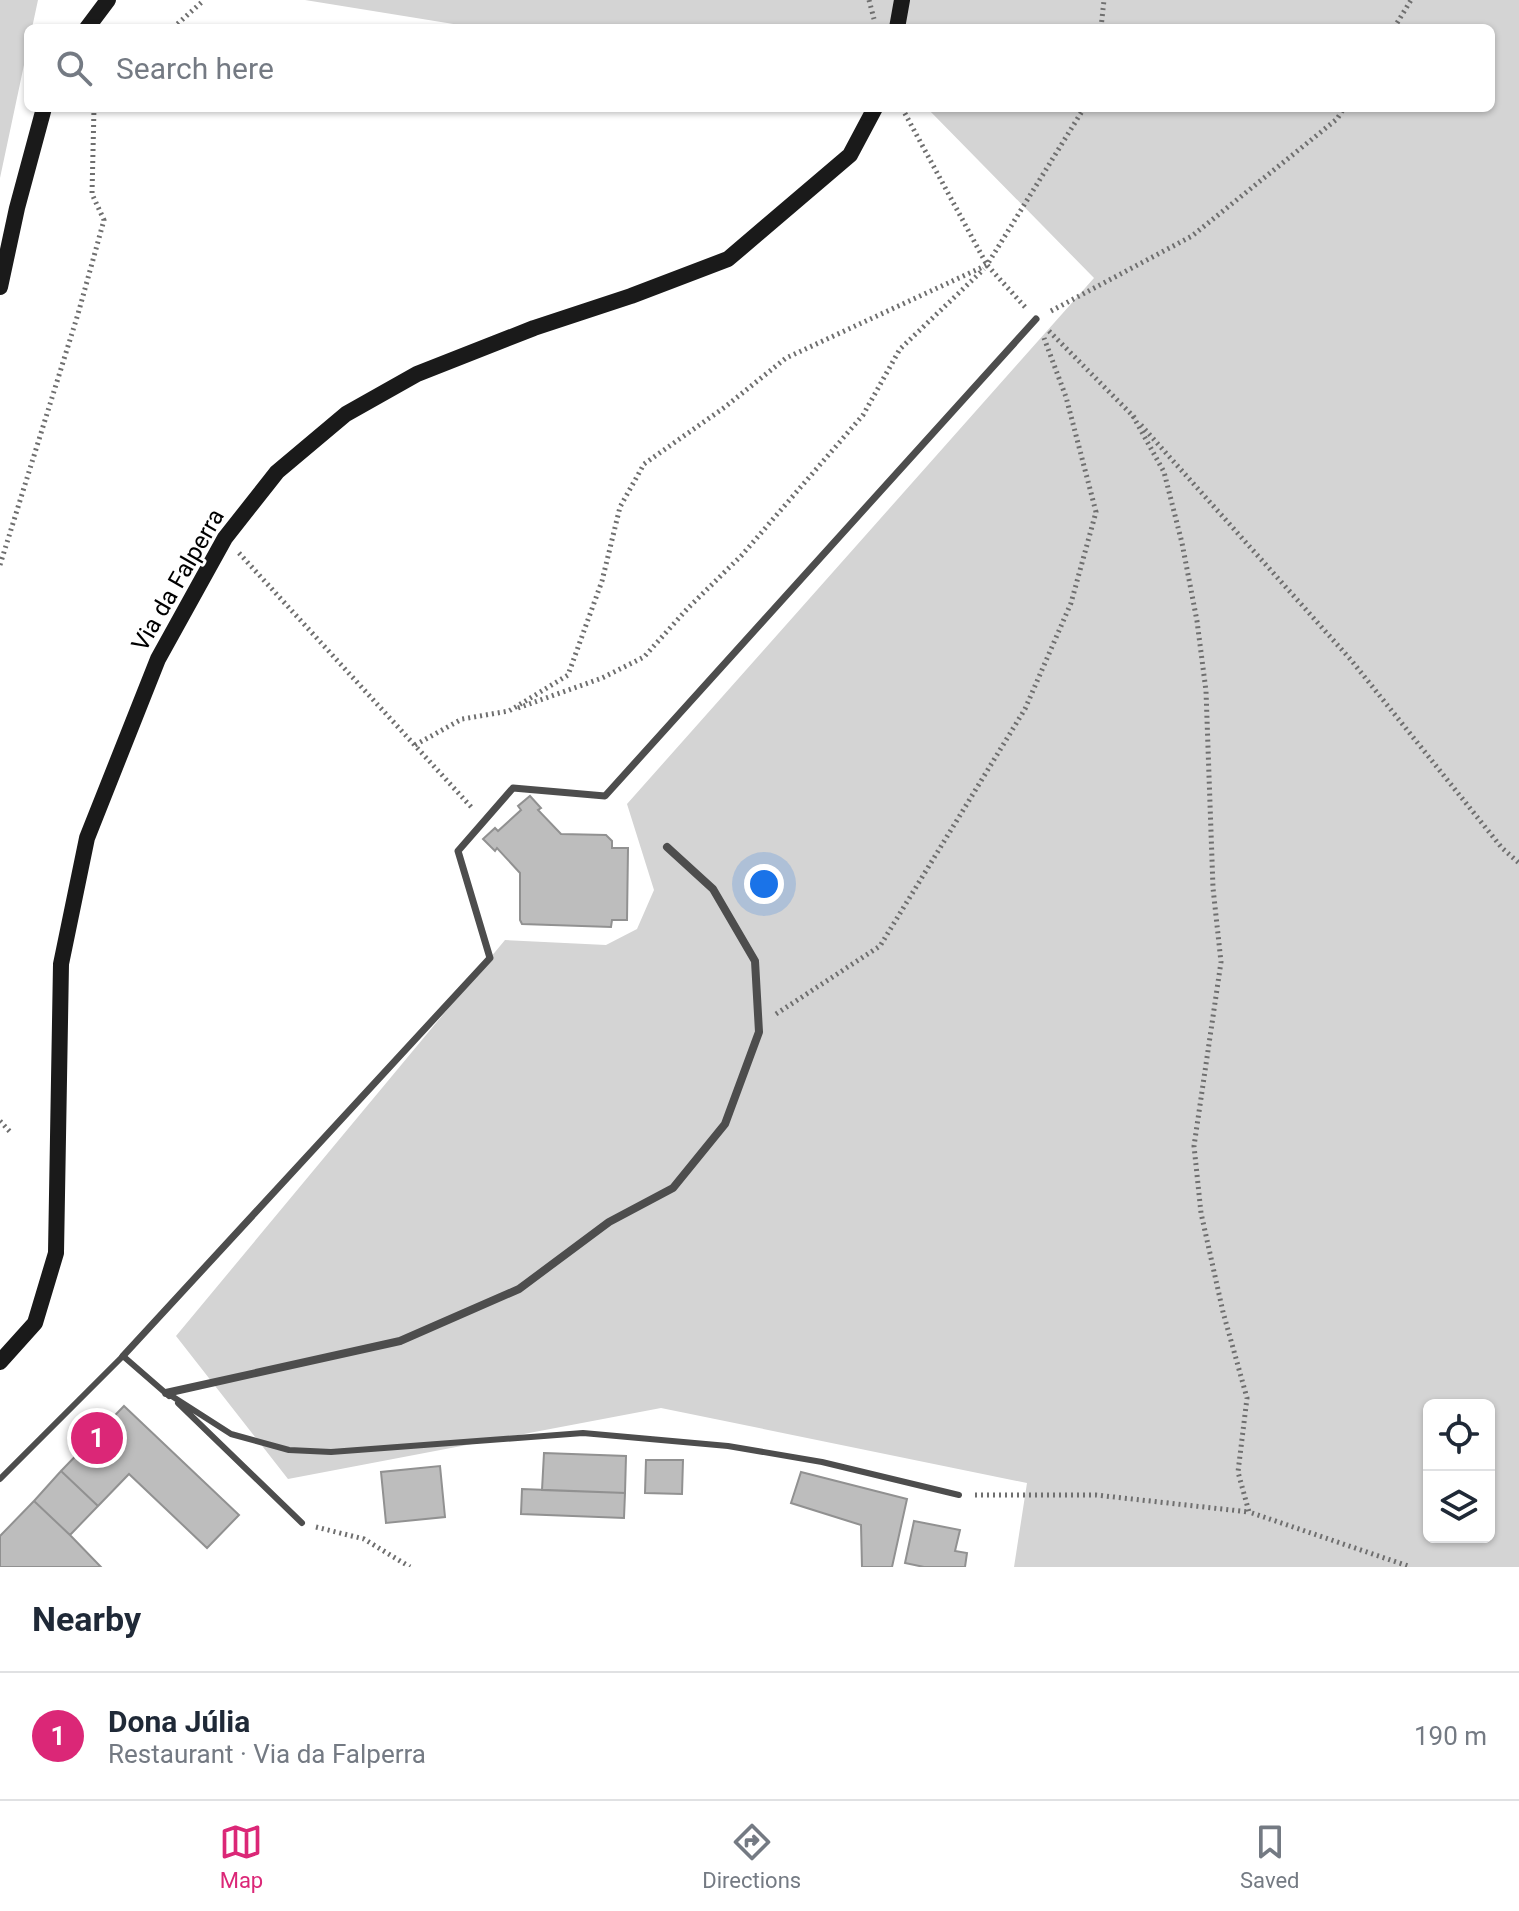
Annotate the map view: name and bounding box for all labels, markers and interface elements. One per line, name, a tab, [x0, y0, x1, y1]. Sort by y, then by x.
search box	[24, 24, 1495, 112]
icon: search	[52, 46, 96, 90]
text: Search here	[116, 51, 274, 86]
street label: Via da Falperra	[126, 504, 230, 656]
your location	[744, 864, 784, 904]
map controls	[1423, 1399, 1495, 1543]
button: locate	[1423, 1399, 1495, 1471]
pin: 1	[71, 1408, 123, 1468]
button: layers	[1423, 1471, 1495, 1543]
text: Nearby	[32, 1599, 141, 1639]
text: Dona Júlia	[108, 1704, 250, 1739]
text: 1	[51, 1721, 65, 1751]
text: 190 m	[1414, 1721, 1487, 1751]
text: Restaurant · Via da Falperra	[108, 1739, 426, 1769]
tab: Map	[219, 1820, 263, 1893]
tab: Directions	[702, 1820, 801, 1893]
tab: Saved	[1240, 1820, 1300, 1893]

